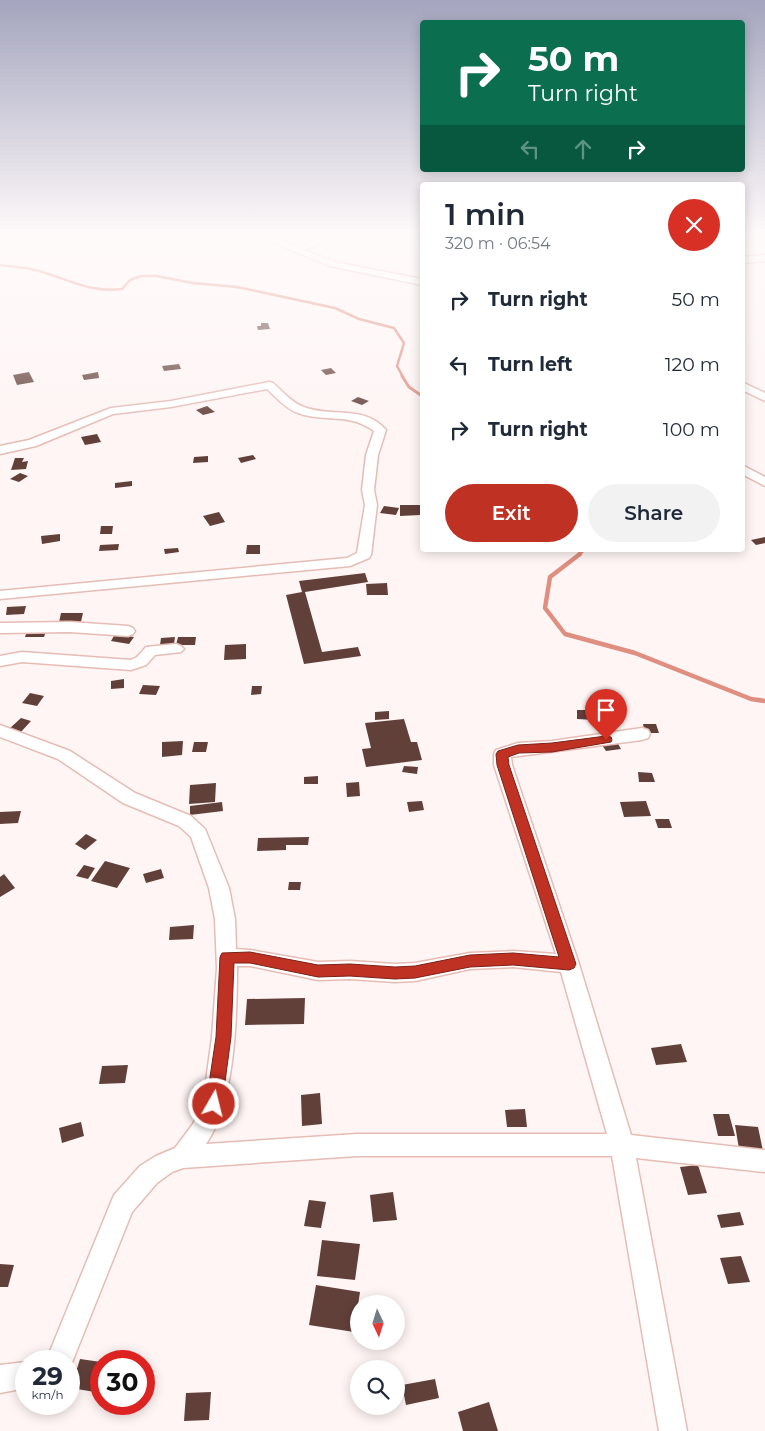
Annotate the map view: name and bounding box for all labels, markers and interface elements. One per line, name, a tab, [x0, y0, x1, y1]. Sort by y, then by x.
text: 50 m	[528, 37, 619, 80]
icon: right	[445, 40, 510, 105]
text: Turn right	[528, 80, 638, 107]
icon: left	[516, 135, 544, 163]
icon: ahead	[569, 135, 597, 163]
icon: right	[622, 135, 650, 163]
text: 1 min	[445, 196, 526, 233]
button: close	[668, 199, 720, 251]
text: 320 m · 06:54	[445, 234, 551, 253]
icon: right	[445, 286, 473, 314]
text: Turn right	[488, 288, 588, 311]
text: 50 m	[672, 288, 720, 311]
icon: left	[445, 351, 473, 379]
text: Turn left	[488, 353, 573, 376]
text: 120 m	[665, 353, 720, 376]
icon: right	[445, 416, 473, 444]
text: Turn right	[488, 418, 588, 441]
text: 100 m	[663, 418, 720, 441]
button: Exit	[445, 484, 578, 542]
button: Share	[588, 484, 720, 542]
pin	[585, 689, 627, 740]
icon: arrive	[592, 696, 620, 724]
position arrow	[187, 1077, 239, 1129]
north arrow	[350, 1295, 405, 1350]
map controls	[350, 1295, 405, 1415]
speed limit sign: 30	[90, 1350, 155, 1415]
button: search	[350, 1360, 405, 1415]
text: 29	[32, 1361, 63, 1391]
text: km/h	[31, 1387, 64, 1402]

